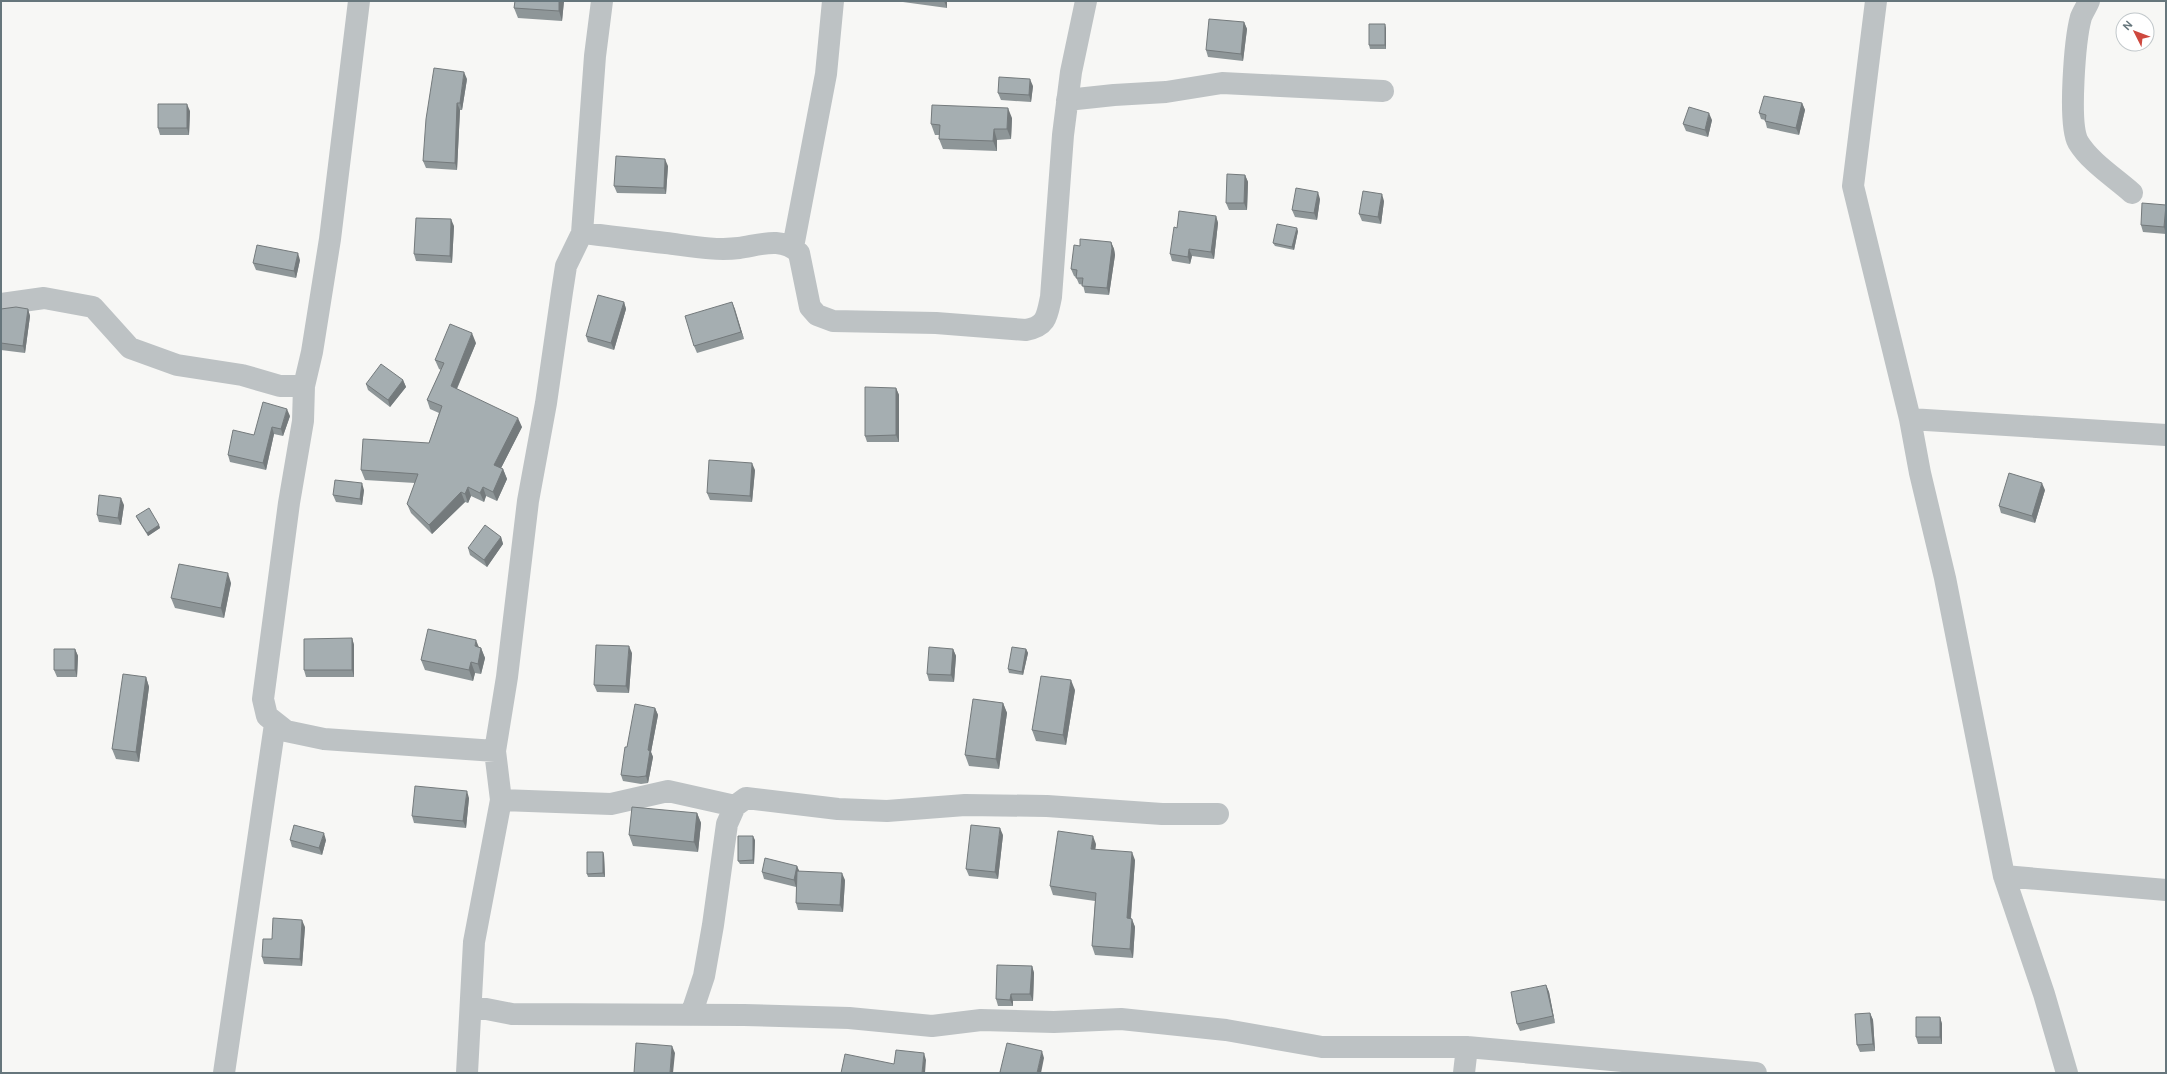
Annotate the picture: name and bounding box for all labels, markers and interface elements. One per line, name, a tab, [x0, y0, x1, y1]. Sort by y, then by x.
north arrow	[2115, 12, 2155, 52]
text: N	[2120, 18, 2135, 33]

